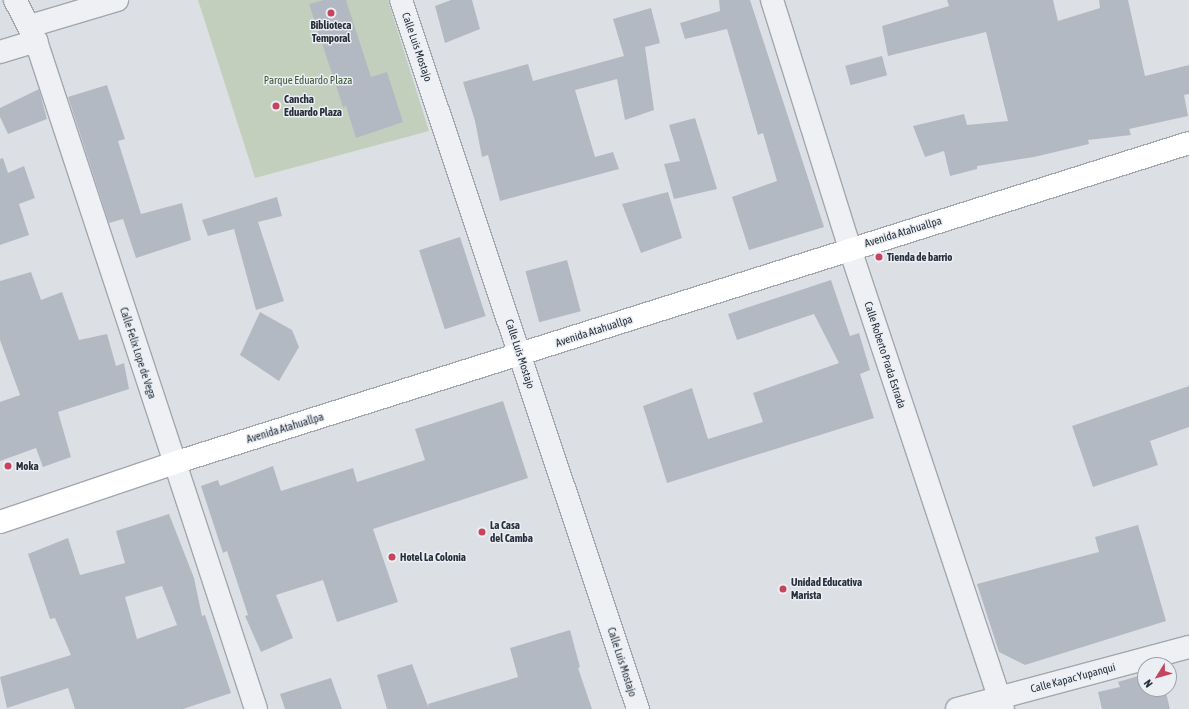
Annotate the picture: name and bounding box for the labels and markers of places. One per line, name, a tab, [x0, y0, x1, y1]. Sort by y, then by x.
marker: Biblioteca Temporal	[326, 8, 336, 18]
place label: Biblioteca Temporal	[311, 19, 351, 45]
place label: Cancha Eduardo Plaza	[284, 93, 342, 119]
marker: Cancha Eduardo Plaza	[271, 101, 281, 111]
place label: Tienda de barrio	[887, 250, 953, 264]
marker: Tienda de barrio	[874, 252, 884, 262]
place label: Moka	[16, 459, 38, 473]
marker: Moka	[3, 461, 13, 471]
place label: La Casa del Camba	[490, 519, 533, 545]
marker: La Casa del Camba	[477, 527, 487, 537]
place label: Hotel La Colonia	[400, 550, 466, 564]
marker: Hotel La Colonia	[387, 552, 397, 562]
place label: Unidad Educativa Marista	[791, 576, 862, 602]
marker: Unidad Educativa Marista	[778, 584, 788, 594]

